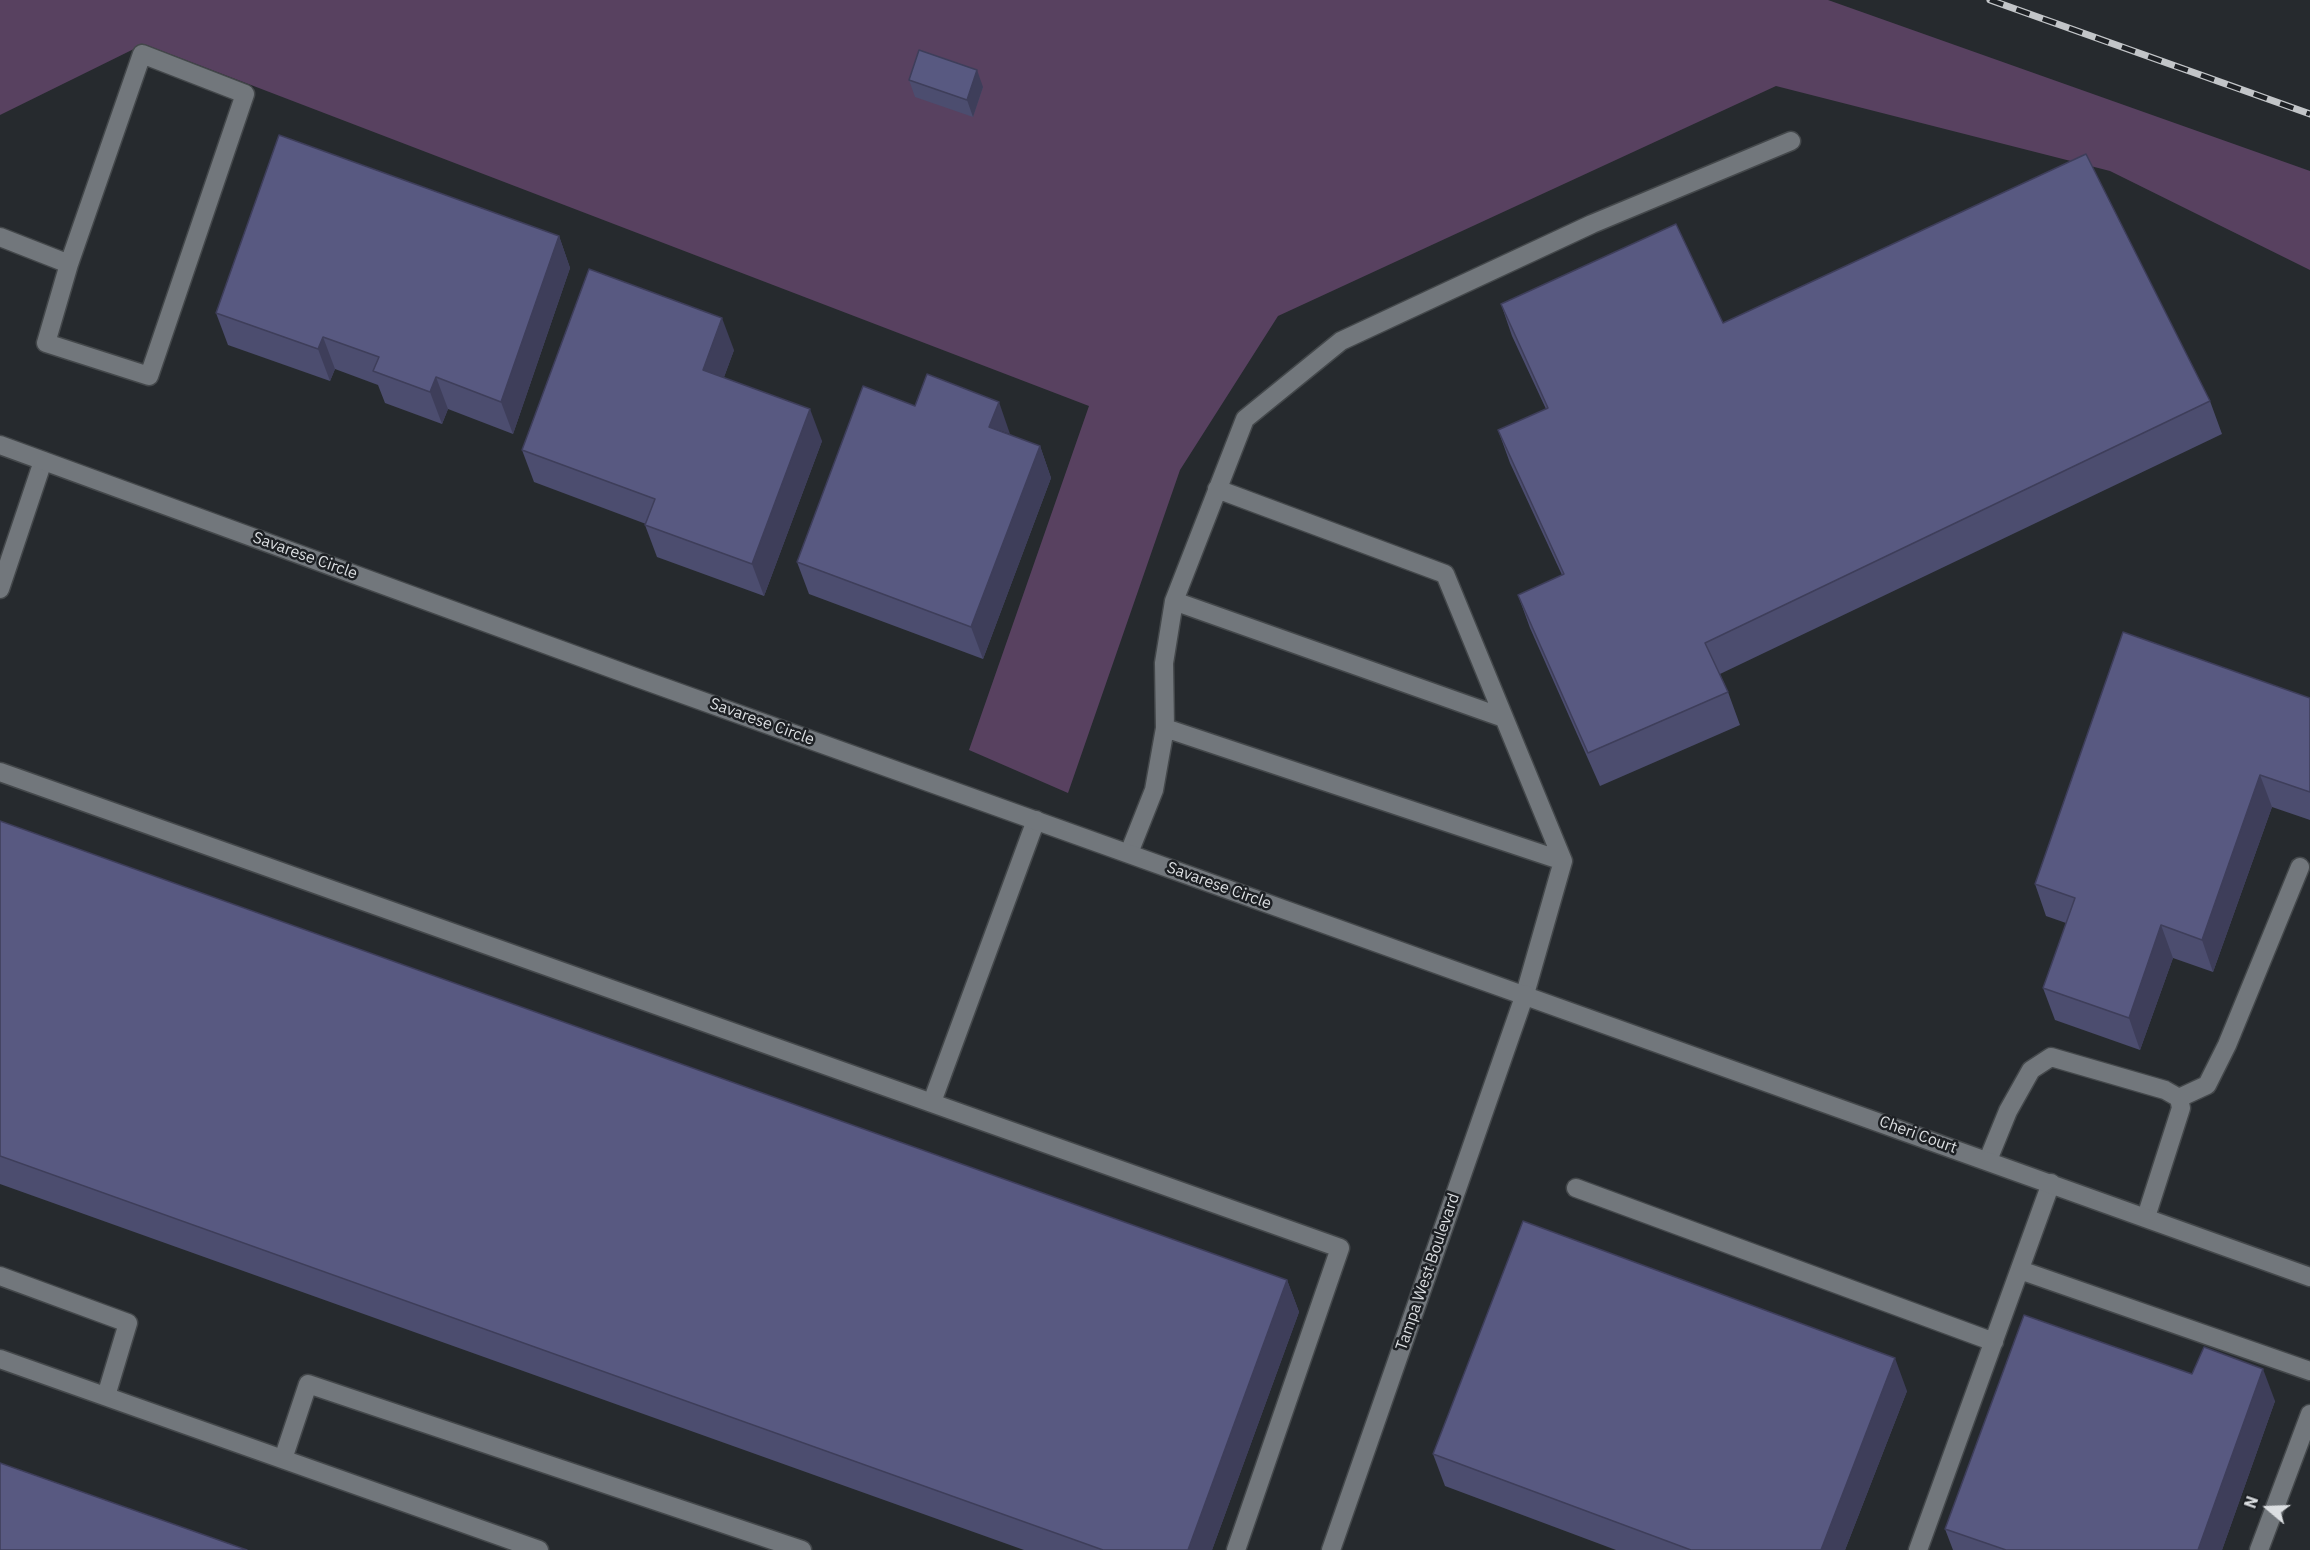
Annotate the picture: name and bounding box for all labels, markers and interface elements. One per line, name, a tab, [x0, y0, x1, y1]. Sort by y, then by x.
street label: Savarese Circle	[250, 528, 360, 584]
street label: Savarese Circle	[707, 694, 817, 750]
street label: Savarese Circle	[1164, 858, 1274, 914]
street label: Cheri Court	[1877, 1112, 1959, 1158]
street label: Tampa West Boulevard	[1392, 1191, 1464, 1353]
north arrow	[2238, 1478, 2298, 1538]
text: N	[2240, 1493, 2262, 1511]

